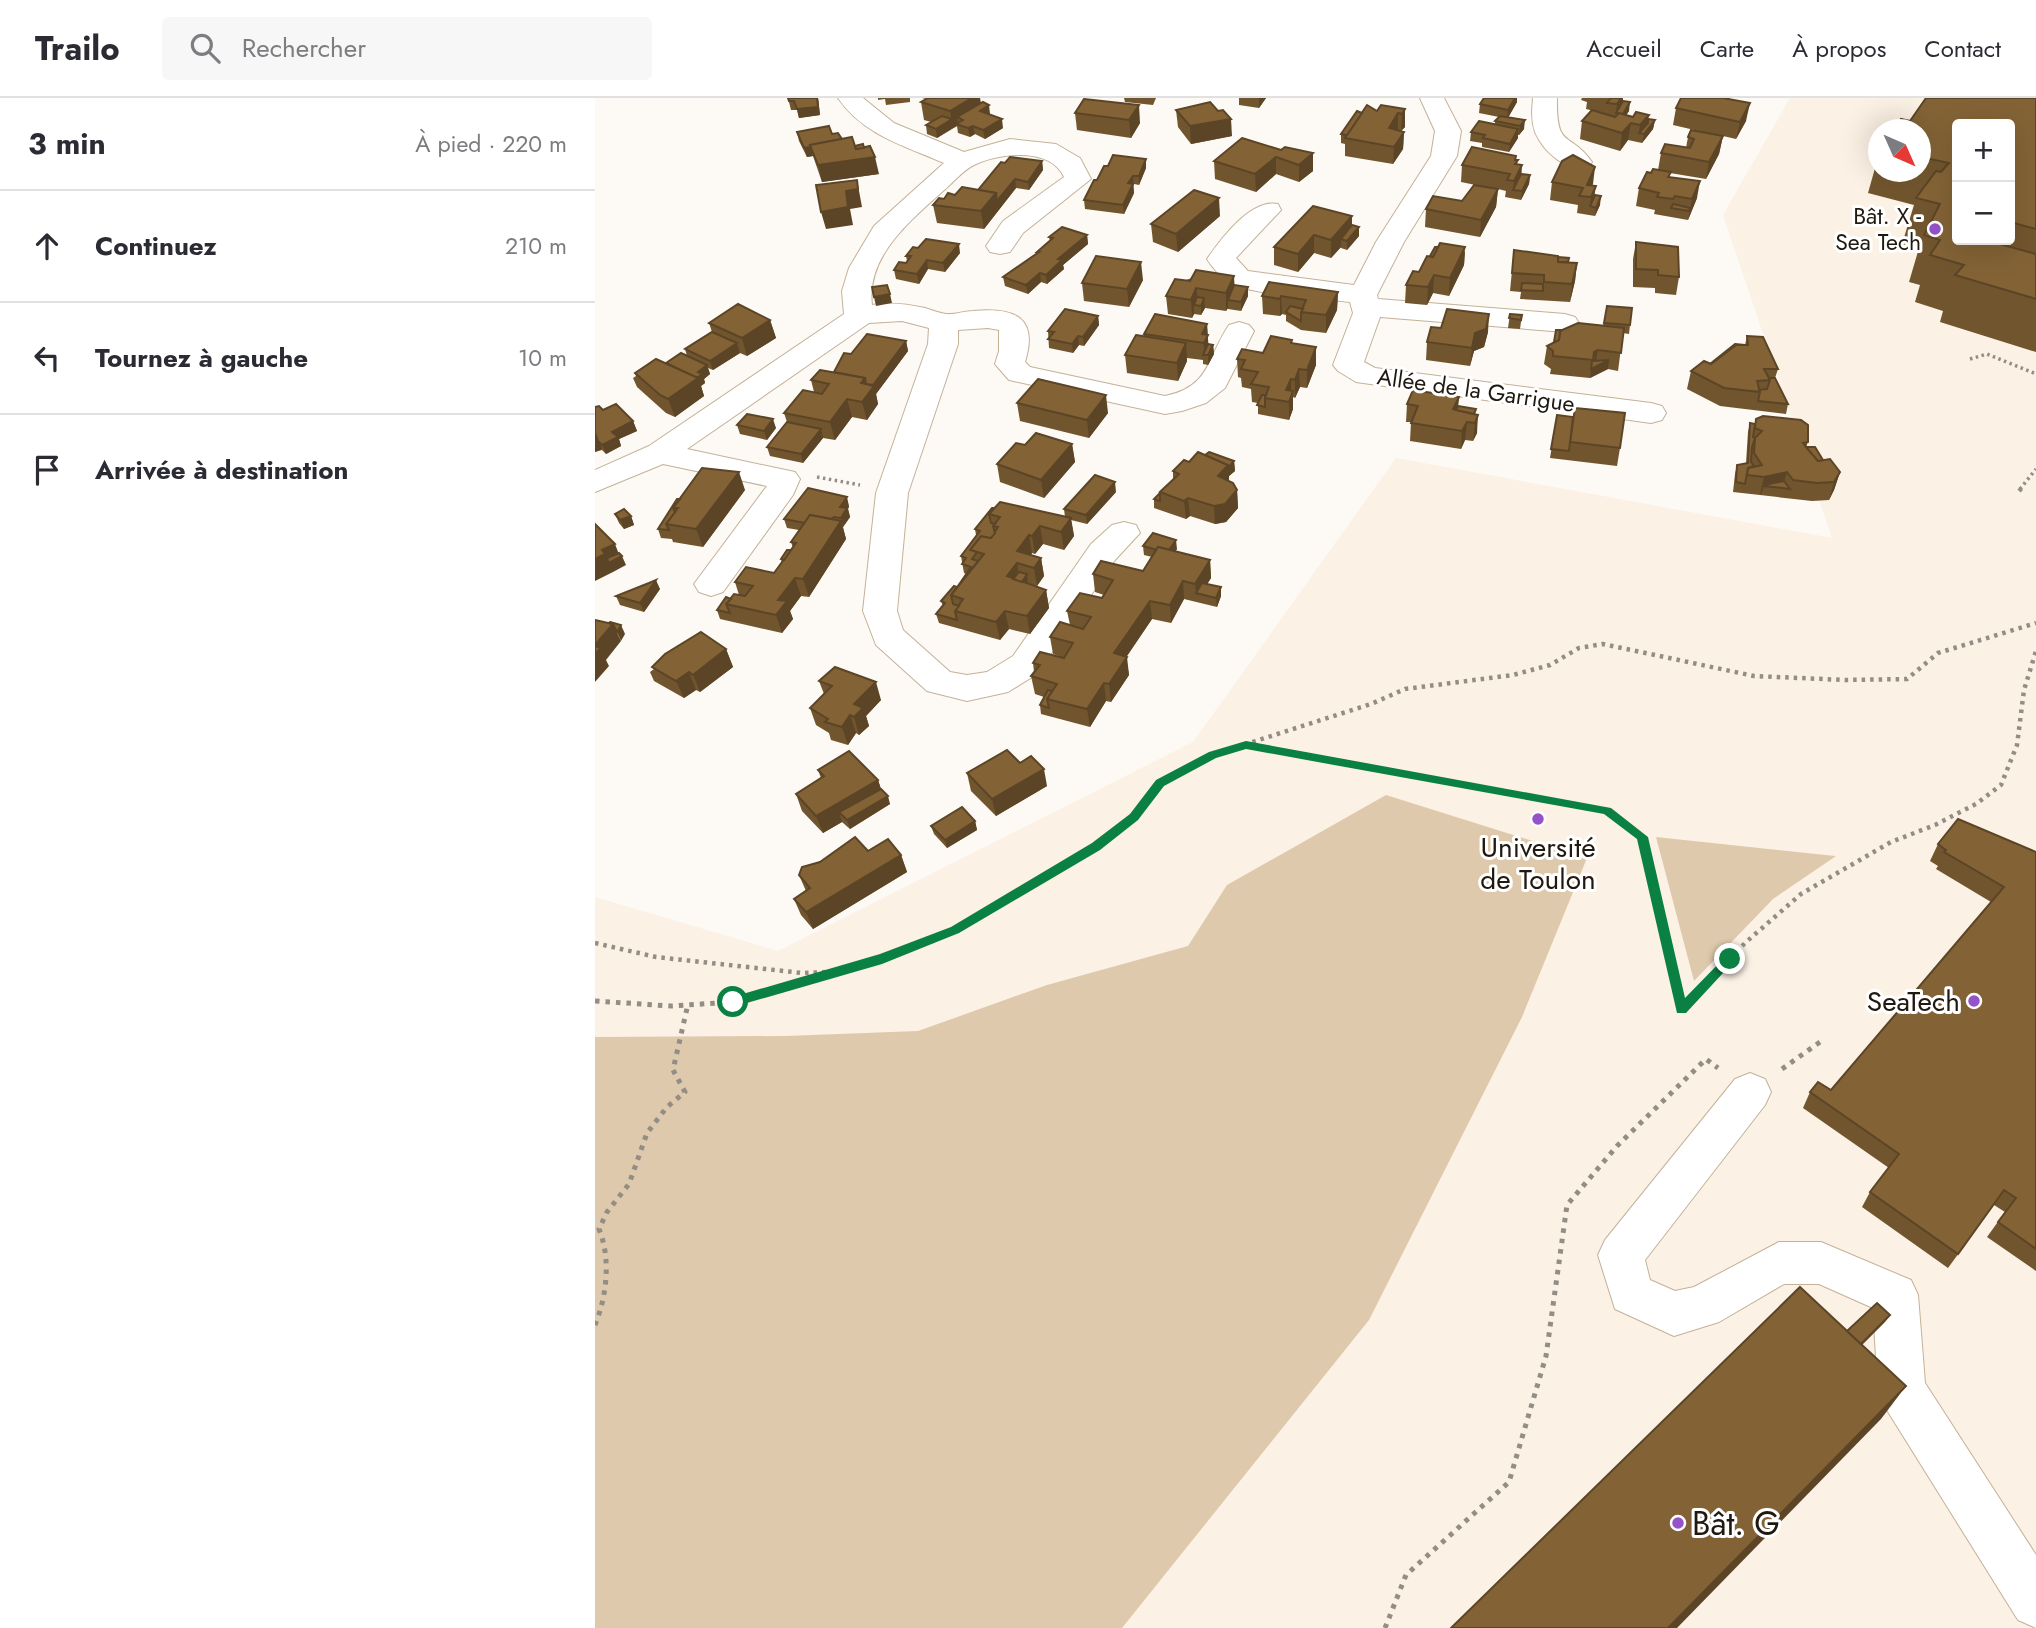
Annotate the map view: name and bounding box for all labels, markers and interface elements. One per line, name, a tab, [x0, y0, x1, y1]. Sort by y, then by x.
search box	[162, 17, 652, 80]
text: Trailo	[35, 25, 120, 72]
icon: search	[186, 29, 224, 67]
text: Rechercher	[242, 29, 366, 67]
text: Accueil	[1586, 31, 1662, 66]
text: Carte	[1700, 31, 1754, 66]
text: À propos	[1792, 31, 1886, 66]
text: Contact	[1924, 31, 2001, 66]
north arrow	[1868, 119, 1931, 182]
map controls	[1952, 119, 2015, 245]
button: +	[1952, 119, 2015, 182]
text: 3 min	[28, 122, 106, 165]
text: À pied · 220 m	[415, 127, 567, 161]
button: −	[1952, 182, 2015, 245]
place label: Bât. X - Sea Tech	[1835, 199, 1921, 259]
marker: Bât. X - Sea Tech	[1927, 221, 1943, 237]
icon: ahead	[28, 227, 66, 265]
text: Continuez	[95, 227, 217, 265]
text: 210 m	[505, 229, 567, 263]
icon: left	[28, 339, 66, 377]
text: Tournez à gauche	[95, 339, 308, 377]
text: 10 m	[518, 341, 567, 375]
street label: Allée de la Garrigue	[1375, 359, 1577, 421]
icon: arrive	[28, 451, 66, 489]
text: Arrivée à destination	[95, 451, 348, 489]
marker: Université de Toulon	[1530, 811, 1546, 827]
place label: Université de Toulon	[1480, 827, 1596, 900]
route end	[1714, 943, 1745, 974]
place label: SeaTech	[1867, 981, 1960, 1022]
route start	[717, 986, 748, 1017]
marker: SeaTech	[1966, 993, 1982, 1009]
place label: Bât. G	[1692, 1500, 1780, 1547]
marker: Bât. G	[1670, 1515, 1686, 1531]

